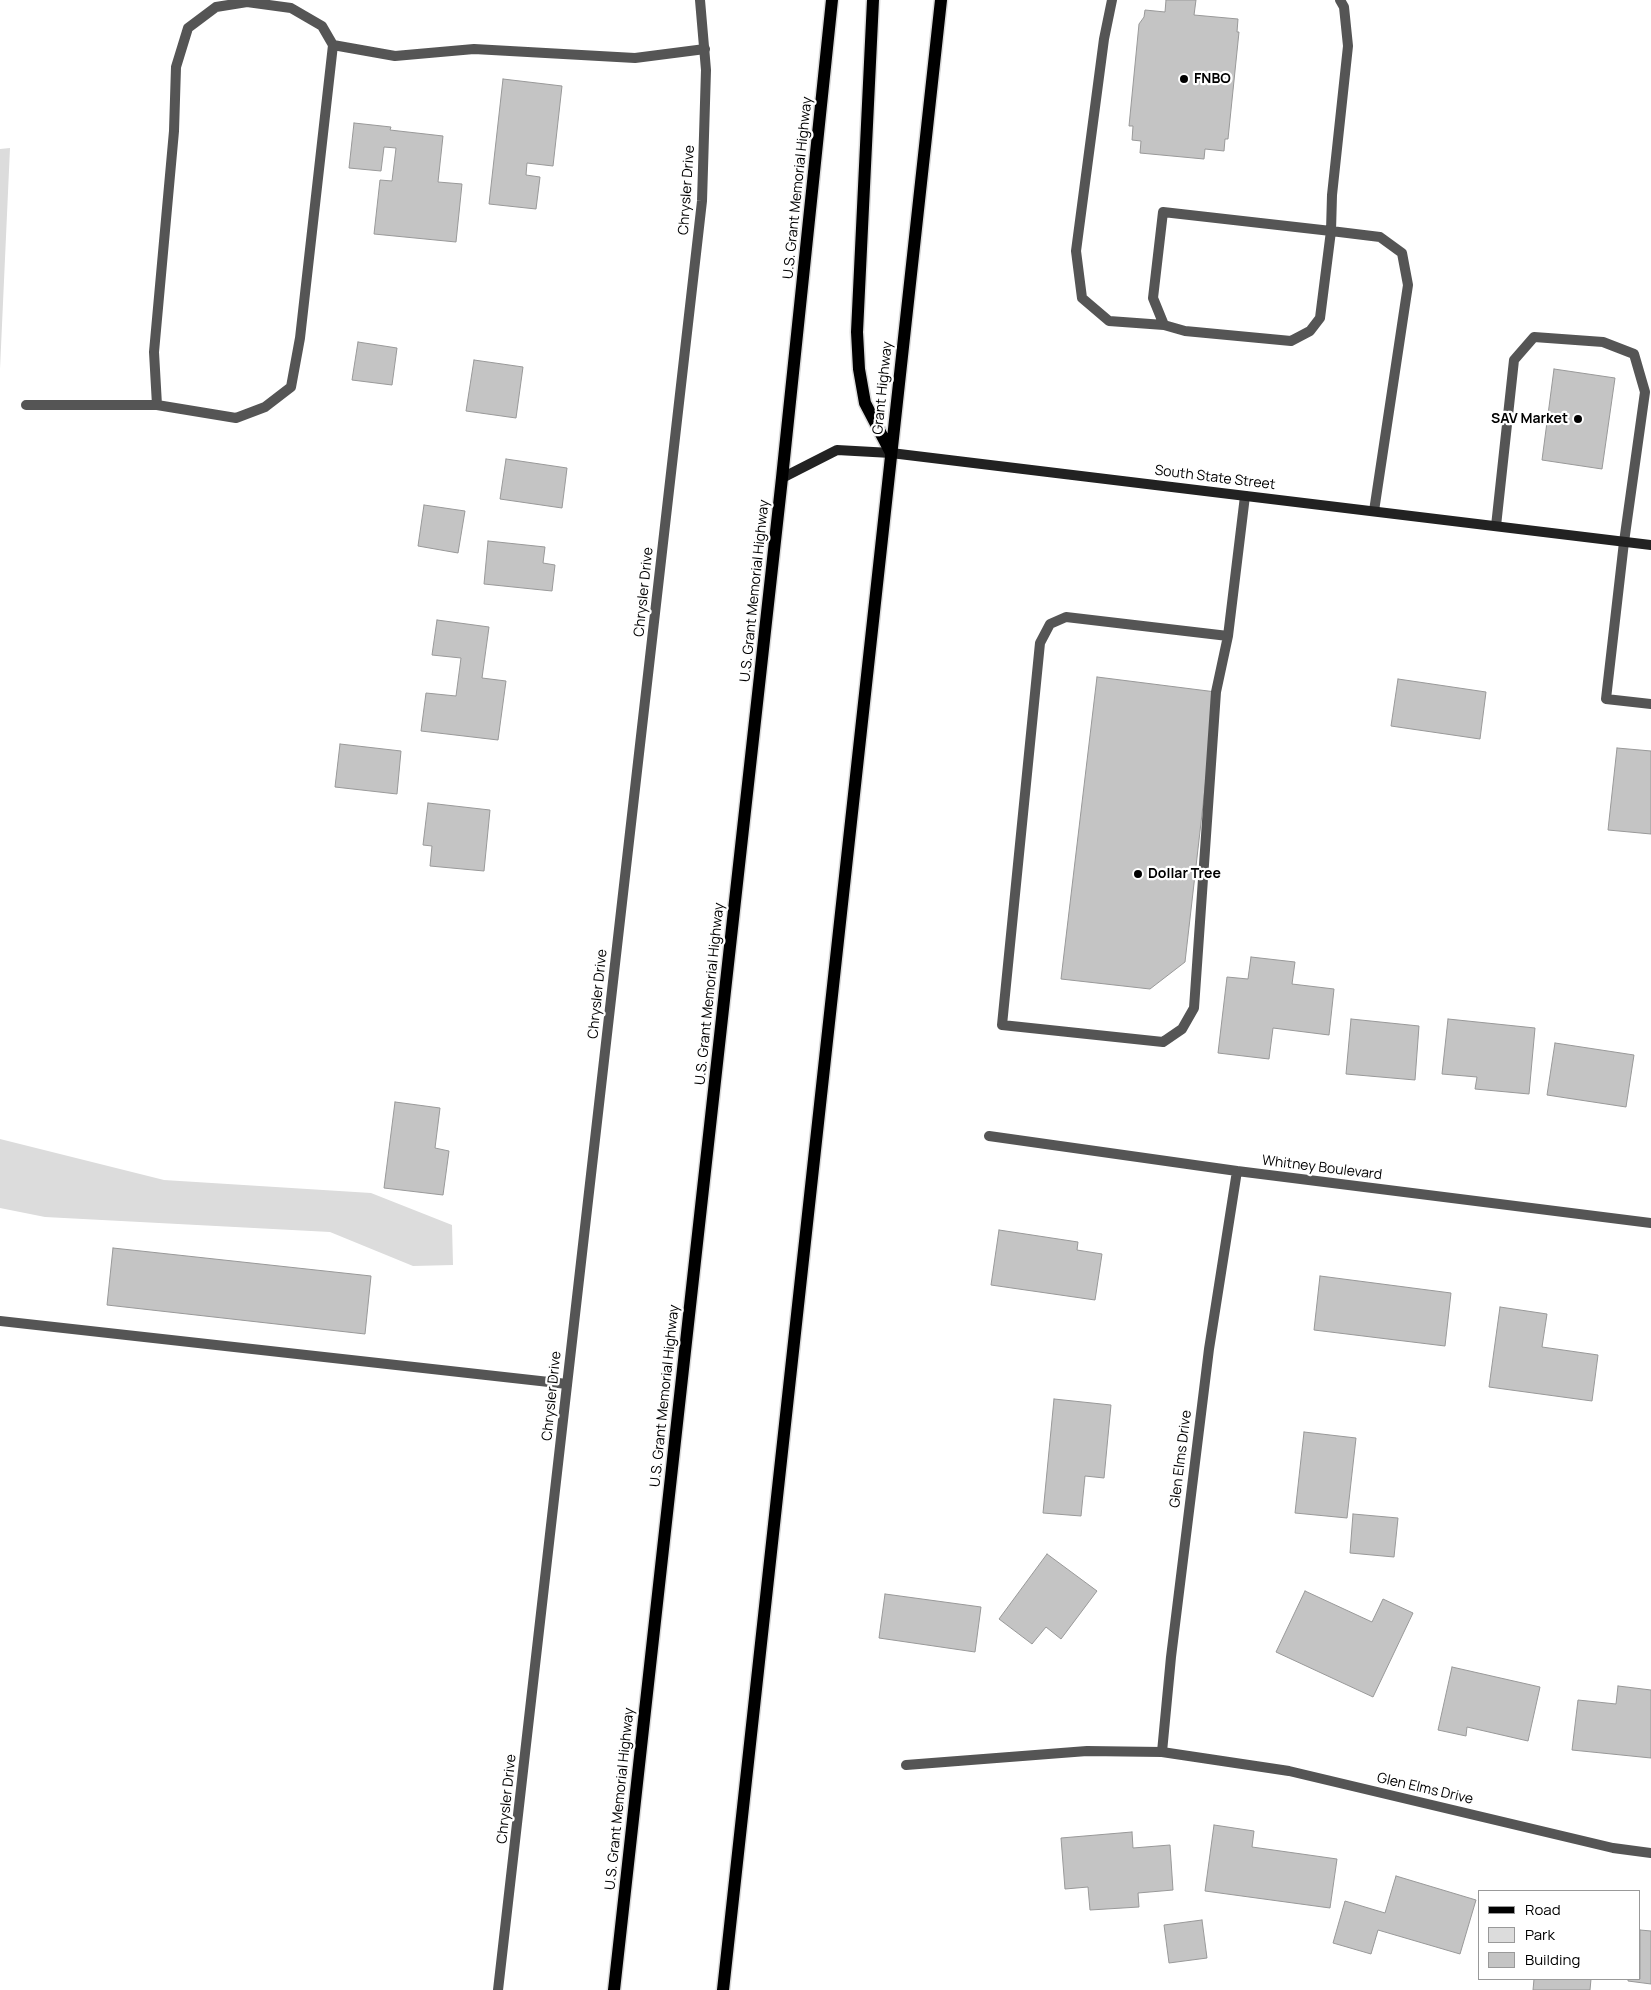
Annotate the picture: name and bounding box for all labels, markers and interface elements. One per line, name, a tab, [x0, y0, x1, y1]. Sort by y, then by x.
place label: FNBO	[1194, 71, 1231, 87]
marker: FNBO	[1178, 73, 1190, 85]
street label: U.S. Grant Memorial Highway	[780, 96, 816, 280]
street label: Chrysler Drive	[675, 144, 699, 236]
street label: Grant Highway	[870, 341, 896, 435]
place label: SAV Market	[1491, 411, 1568, 427]
marker: SAV Market	[1572, 413, 1584, 425]
street label: South State Street	[1154, 462, 1276, 494]
street label: U.S. Grant Memorial Highway	[737, 499, 773, 683]
street label: Chrysler Drive	[631, 546, 657, 638]
place label: Dollar Tree	[1148, 866, 1221, 882]
marker: Dollar Tree	[1132, 868, 1144, 880]
street label: U.S. Grant Memorial Highway	[692, 902, 728, 1086]
street label: Chrysler Drive	[585, 948, 611, 1040]
street label: Whitney Boulevard	[1261, 1152, 1383, 1184]
street label: U.S. Grant Memorial Highway	[647, 1304, 683, 1488]
street label: Chrysler Drive	[539, 1350, 565, 1442]
street label: Glen Elms Drive	[1167, 1409, 1195, 1509]
street label: U.S. Grant Memorial Highway	[602, 1707, 638, 1891]
street label: Chrysler Drive	[494, 1753, 520, 1845]
street label: Glen Elms Drive	[1375, 1770, 1475, 1808]
legend	[1478, 1890, 1641, 1980]
text: Road	[1525, 1899, 1561, 1920]
text: Park	[1525, 1924, 1555, 1945]
text: Building	[1525, 1949, 1580, 1970]

